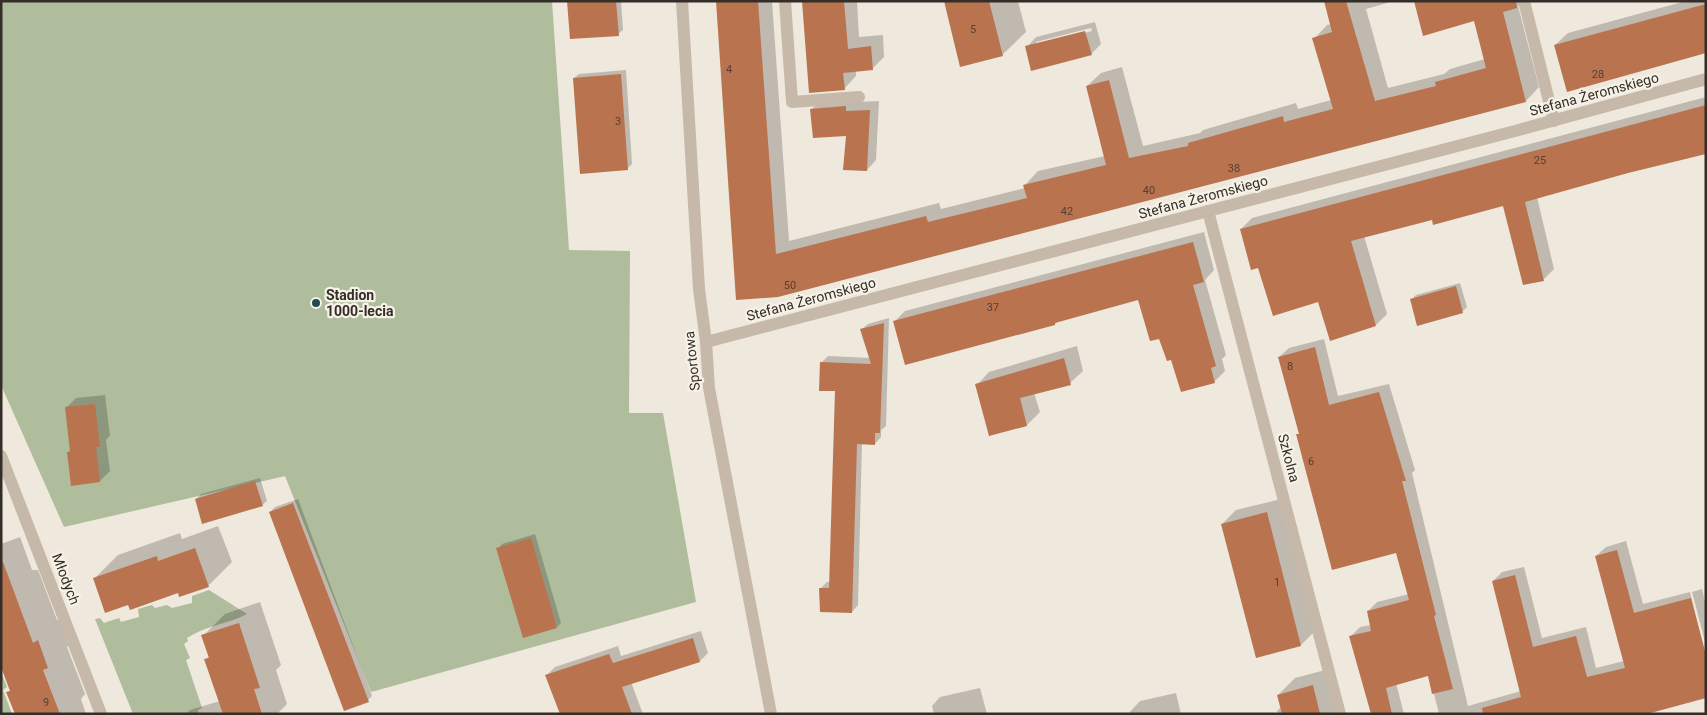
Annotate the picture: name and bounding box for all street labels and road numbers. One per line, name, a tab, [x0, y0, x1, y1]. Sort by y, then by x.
street label: Stefana Żeromskiego	[1528, 69, 1660, 119]
street label: Stefana Żeromskiego	[1137, 172, 1269, 222]
street label: Stefana Żeromskiego	[745, 274, 877, 324]
street label: Sportowa	[681, 330, 703, 392]
street label: Szkolna	[1275, 432, 1303, 484]
street label: Młodych	[49, 551, 83, 607]

